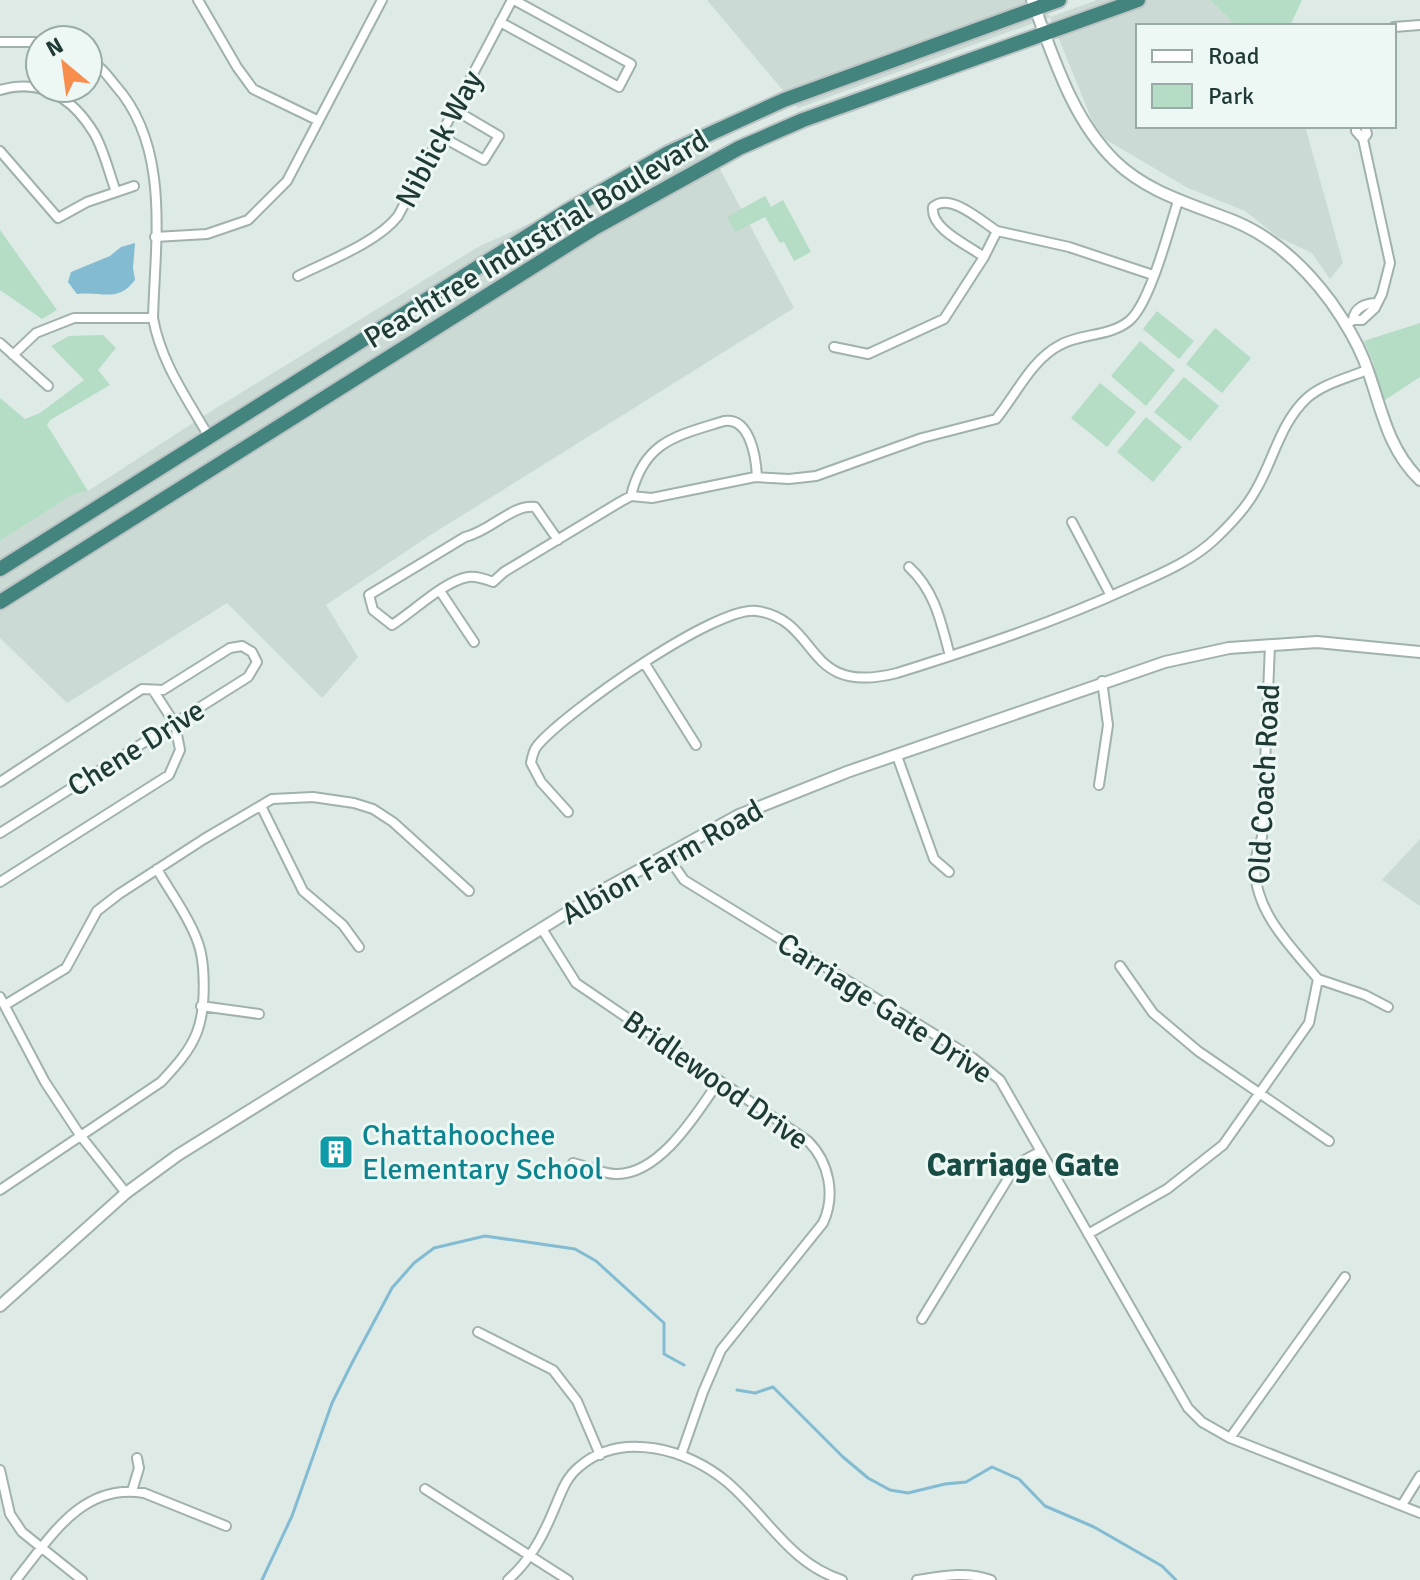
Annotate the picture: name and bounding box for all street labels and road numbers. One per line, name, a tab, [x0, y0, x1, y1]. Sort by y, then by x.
street label: Niblick Way	[388, 64, 491, 214]
street label: Peachtree Industrial Boulevard	[358, 122, 715, 357]
street label: Old Coach Road	[1241, 683, 1288, 885]
street label: Chene Drive	[61, 692, 212, 805]
street label: Albion Farm Road	[555, 792, 770, 933]
street label: Carriage Gate Drive	[770, 925, 999, 1092]
street label: Bridlewood Drive	[616, 1003, 816, 1158]

